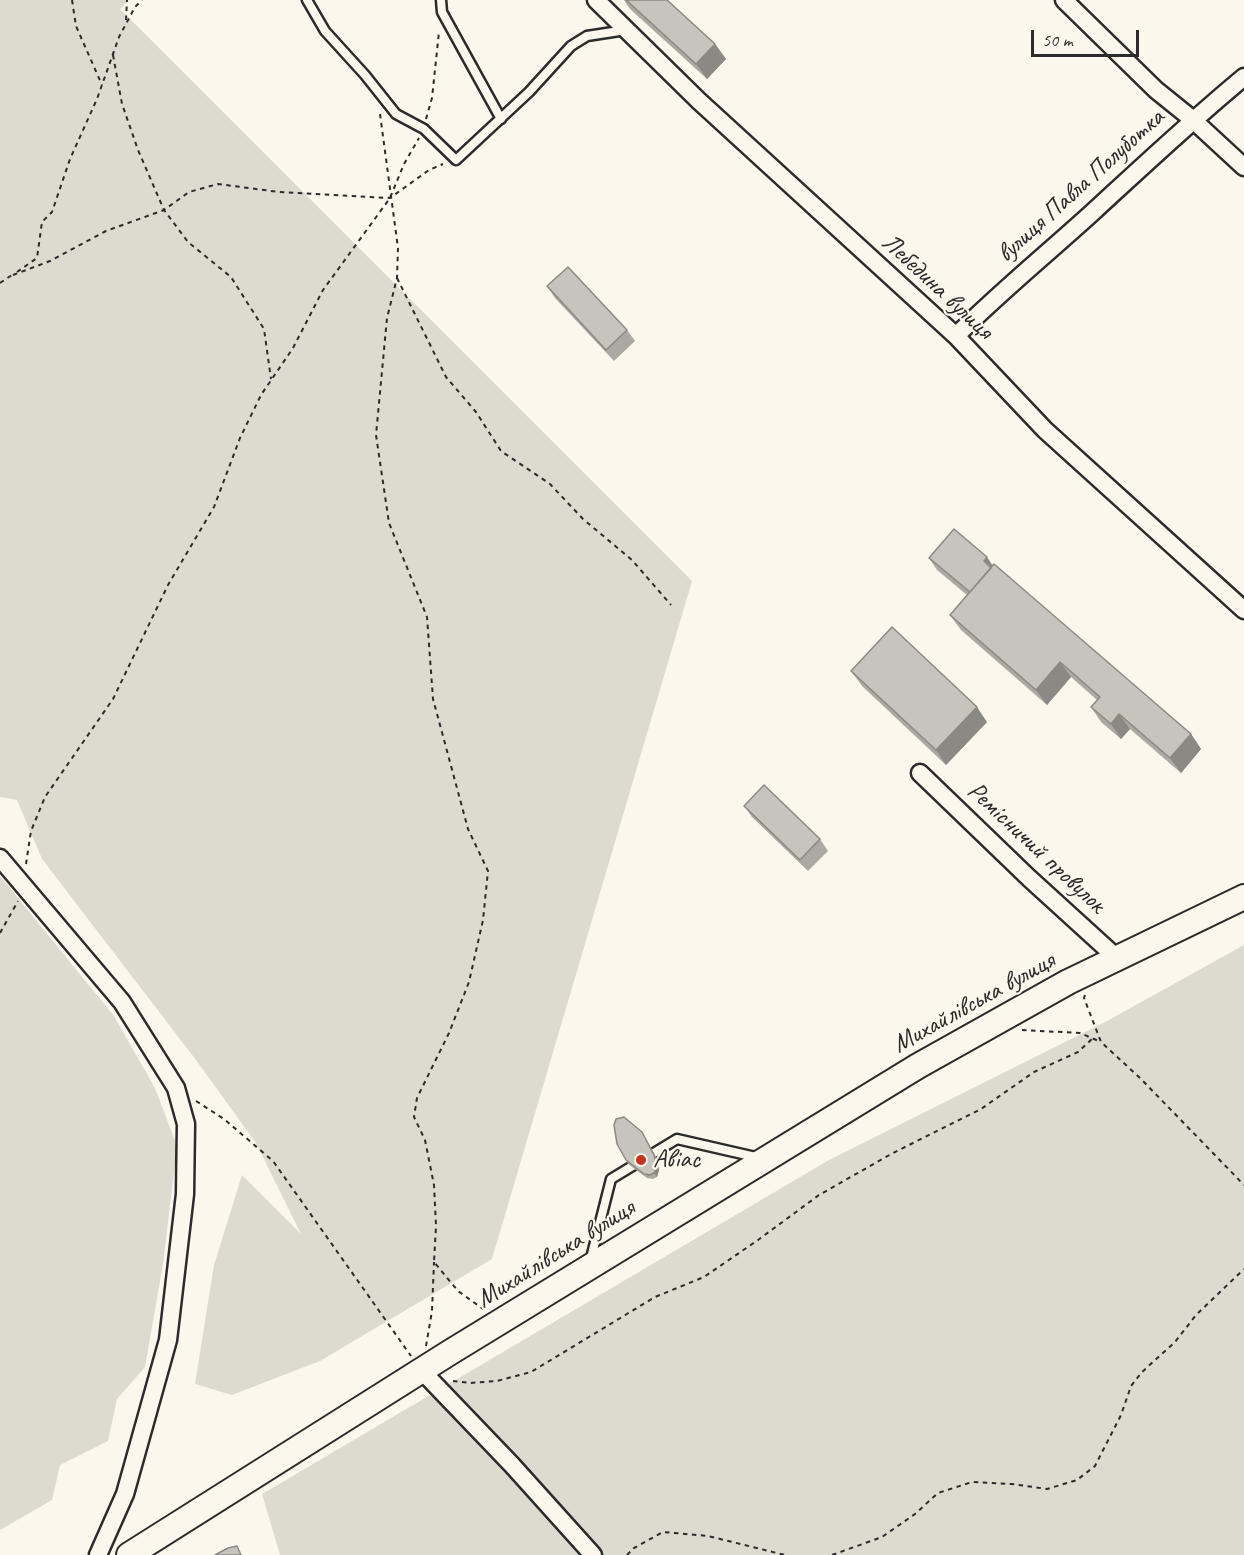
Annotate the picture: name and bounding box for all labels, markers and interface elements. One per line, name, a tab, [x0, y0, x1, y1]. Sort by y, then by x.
scale bar	[1034, 18, 1142, 56]
text: 50 m	[1042, 29, 1073, 51]
street label: вулиця Павла Полуботка	[991, 103, 1171, 269]
street label: Лебедина вулиця	[875, 227, 999, 347]
street label: Ремісничий провулок	[960, 776, 1112, 920]
street label: Михайлівська вулиця	[887, 946, 1061, 1060]
place label: Авіас	[653, 1144, 700, 1176]
marker: Авіас	[634, 1153, 648, 1167]
street label: Михайлівська вулиця	[471, 1193, 641, 1315]

